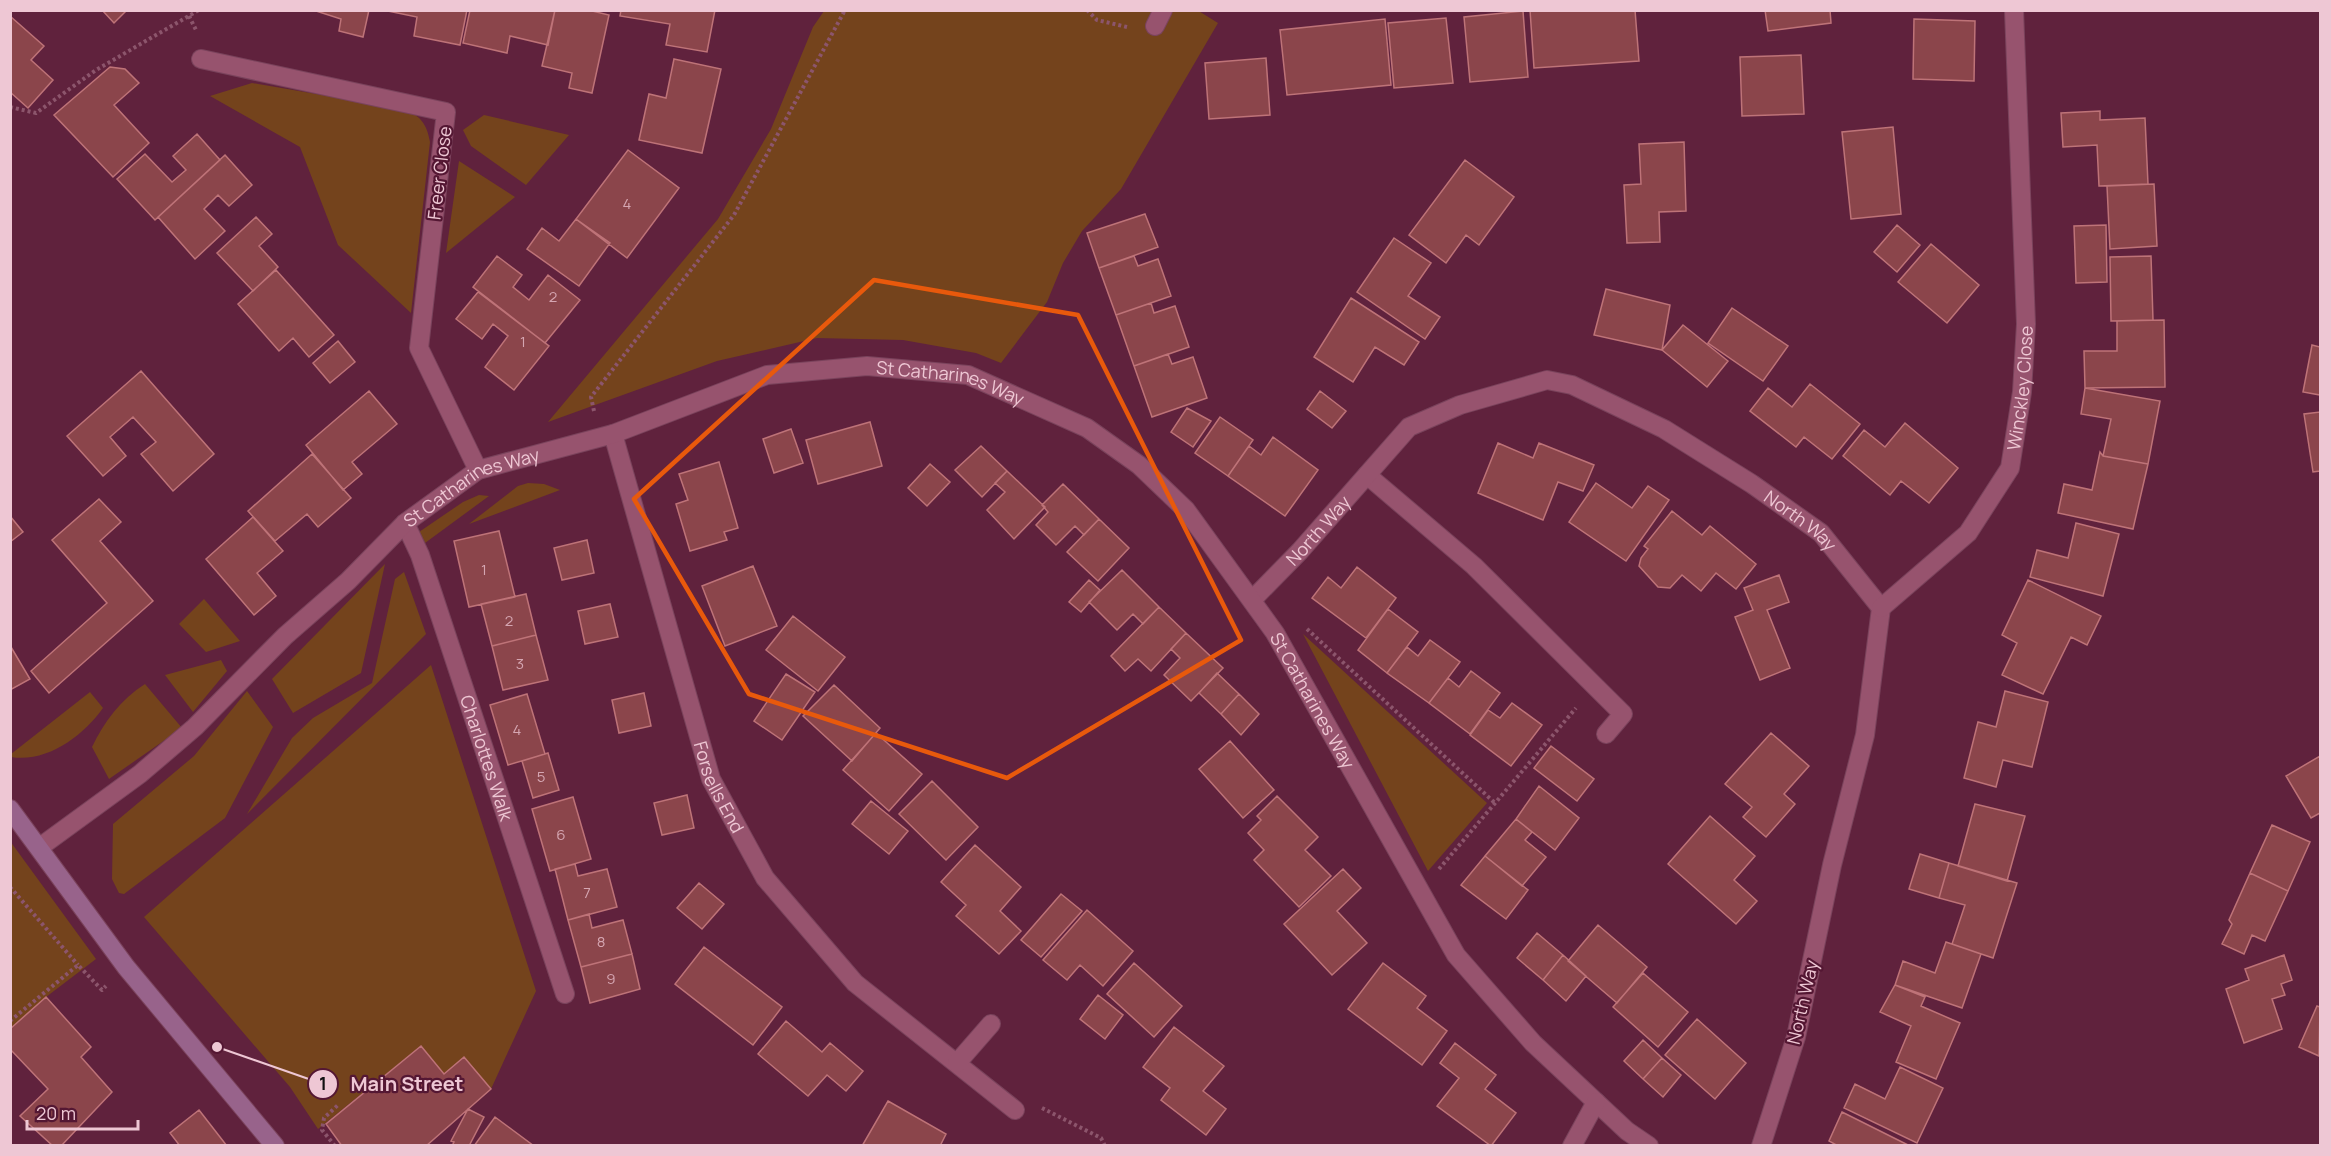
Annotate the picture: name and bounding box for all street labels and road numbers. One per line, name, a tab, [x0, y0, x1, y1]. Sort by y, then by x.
street label: Freer Close	[421, 125, 457, 221]
street label: Winckley Close	[2001, 325, 2038, 452]
street label: St Catharines Way	[875, 355, 1029, 411]
street label: St Catharines Way	[398, 442, 542, 532]
street label: North Way	[1760, 485, 1843, 556]
street label: North Way	[1281, 490, 1356, 571]
street label: St Catharines Way	[1265, 628, 1361, 773]
street label: Charlottes Walk	[455, 692, 519, 825]
street label: Forsells End	[689, 738, 750, 837]
street label: North Way	[1781, 957, 1823, 1047]

